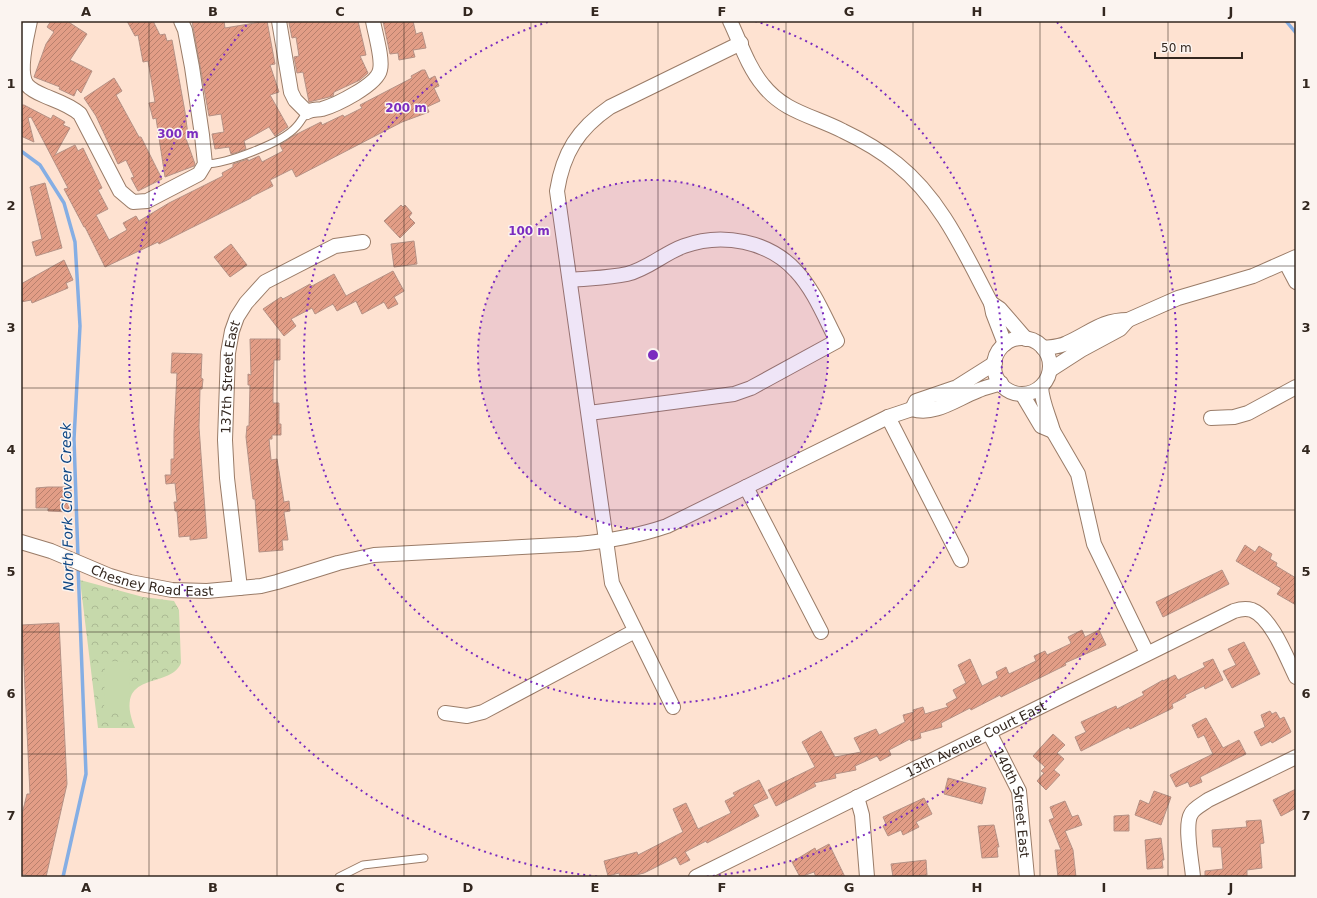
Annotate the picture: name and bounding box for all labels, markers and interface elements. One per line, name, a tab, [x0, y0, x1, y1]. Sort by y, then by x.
text: A	[81, 4, 91, 19]
text: B	[208, 4, 218, 19]
text: C	[335, 4, 345, 19]
text: D	[463, 4, 474, 19]
text: E	[591, 4, 599, 19]
text: F	[718, 4, 726, 19]
text: G	[844, 4, 854, 19]
text: H	[972, 4, 982, 19]
text: I	[1102, 4, 1106, 19]
text: J	[1228, 4, 1233, 19]
scale bar	[1155, 34, 1242, 60]
text: 50 m	[1161, 41, 1192, 55]
text: 1	[6, 76, 16, 91]
text: 1	[1301, 76, 1311, 91]
text: 200 m	[385, 101, 427, 115]
text: 300 m	[157, 127, 199, 141]
text: 2	[6, 198, 16, 213]
text: 2	[1301, 198, 1311, 213]
text: 100 m	[508, 224, 550, 238]
street label: 137th Street East	[218, 318, 243, 434]
text: 3	[6, 320, 16, 335]
text: 3	[1301, 320, 1311, 335]
centre of rings	[646, 348, 660, 362]
water label: North Fork Clover Creek	[58, 422, 76, 592]
text: 4	[6, 442, 16, 457]
text: 4	[1301, 442, 1311, 457]
street label: Chesney Road East	[89, 562, 214, 599]
text: 5	[6, 564, 16, 579]
text: 5	[1301, 564, 1311, 579]
text: 6	[6, 686, 16, 701]
text: 6	[1301, 686, 1311, 701]
street label: 13th Avenue Court East	[903, 698, 1048, 780]
street label: 140th Street East	[990, 746, 1032, 858]
text: 7	[6, 808, 16, 823]
text: 7	[1301, 808, 1311, 823]
text: A	[81, 880, 91, 895]
text: B	[208, 880, 218, 895]
text: C	[335, 880, 345, 895]
text: D	[463, 880, 474, 895]
text: E	[591, 880, 599, 895]
text: F	[718, 880, 726, 895]
text: G	[844, 880, 854, 895]
text: H	[972, 880, 982, 895]
text: I	[1102, 880, 1106, 895]
text: J	[1228, 880, 1233, 895]

